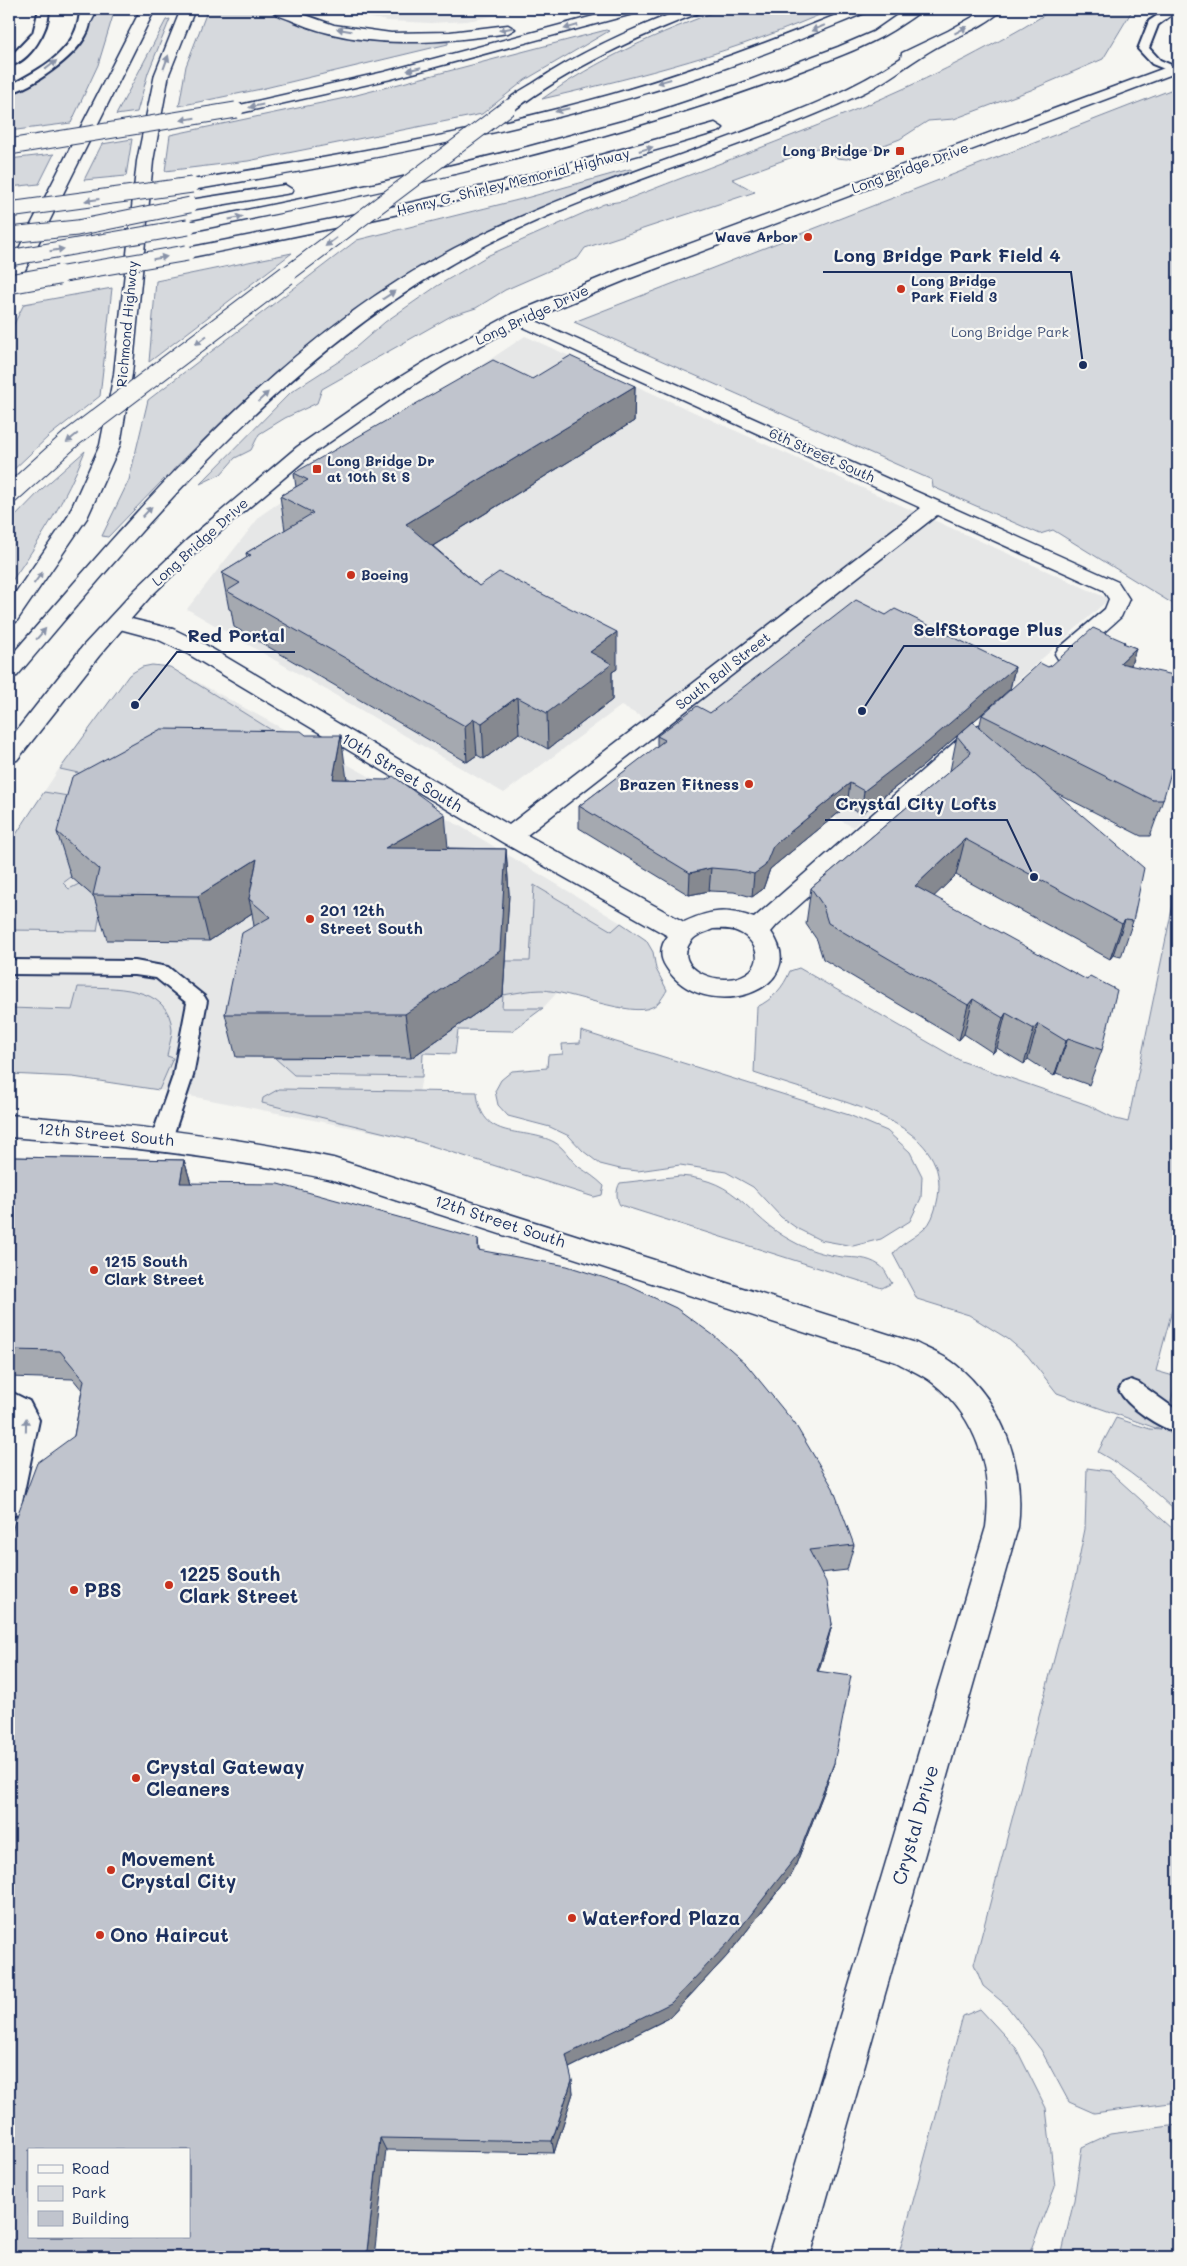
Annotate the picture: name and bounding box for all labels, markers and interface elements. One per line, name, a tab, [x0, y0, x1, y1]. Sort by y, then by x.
one-way arrow	[564, 24, 579, 32]
one-way arrow	[498, 25, 513, 33]
one-way arrow	[811, 25, 825, 33]
one-way arrow	[954, 25, 967, 34]
one-way arrow	[336, 26, 352, 34]
one-way arrow	[162, 54, 170, 69]
one-way arrow	[44, 59, 57, 70]
one-way arrow	[407, 65, 422, 73]
one-way arrow	[657, 78, 672, 86]
one-way arrow	[249, 102, 264, 110]
one-way arrow	[555, 106, 570, 114]
one-way arrow	[179, 115, 195, 123]
street label: Long Bridge Drive	[849, 138, 971, 198]
place label: Long Bridge Dr	[783, 141, 890, 160]
street label: Henry G. Shirley Memorial Highway	[394, 143, 631, 220]
one-way arrow	[639, 144, 654, 152]
marker: Long Bridge Dr	[894, 145, 906, 157]
one-way arrow	[83, 196, 99, 204]
one-way arrow	[228, 214, 243, 222]
place label: Wave Arbor	[715, 227, 798, 246]
marker: Wave Arbor	[802, 231, 814, 243]
one-way arrow	[324, 237, 338, 247]
callout: Long Bridge Park Field 4	[823, 239, 1071, 272]
text: Long Bridge Park Field 4	[833, 243, 1061, 267]
one-way arrow	[49, 246, 65, 254]
one-way arrow	[153, 253, 169, 261]
street label: Richmond Highway	[111, 260, 142, 388]
place label: Long Bridge Park Field 3	[911, 271, 997, 306]
street label: Long Bridge Drive	[472, 280, 592, 349]
marker: Long Bridge Park Field 3	[895, 283, 907, 295]
one-way arrow	[382, 290, 395, 300]
park label: Long Bridge Park	[951, 322, 1069, 341]
one-way arrow	[194, 335, 208, 345]
one-way arrow	[256, 391, 268, 403]
street label: 6th Street South	[766, 423, 878, 486]
one-way arrow	[66, 433, 79, 444]
place label: Long Bridge Dr at 10th St S	[327, 451, 434, 486]
marker: Long Bridge Dr at 10th St S	[311, 463, 323, 475]
street label: Long Bridge Drive	[148, 493, 252, 590]
one-way arrow	[141, 506, 153, 518]
place label: Boeing	[361, 565, 408, 584]
marker: Boeing	[345, 569, 357, 581]
one-way arrow	[33, 571, 43, 585]
callout: SelfStorage Plus	[904, 613, 1073, 646]
text: SelfStorage Plus	[913, 617, 1063, 641]
callout: Red Portal	[177, 619, 295, 652]
text: Red Portal	[187, 623, 285, 647]
street label: South Ball Street	[671, 627, 774, 714]
one-way arrow	[35, 628, 46, 641]
street label: 10th Street South	[338, 727, 467, 816]
place label: Brazen Fitness	[619, 773, 739, 794]
marker: Brazen Fitness	[743, 778, 755, 790]
callout: Crystal City Lofts	[825, 787, 1007, 820]
text: Crystal City Lofts	[835, 791, 997, 815]
place label: 201 12th Street South	[320, 899, 423, 938]
marker: 201 12th Street South	[304, 913, 316, 925]
street label: 12th Street South	[37, 1117, 175, 1150]
street label: 12th Street South	[432, 1189, 568, 1252]
place label: 1215 South Clark Street	[104, 1250, 204, 1289]
marker: 1215 South Clark Street	[88, 1264, 100, 1276]
one-way arrow	[22, 1416, 30, 1432]
place label: 1225 South Clark Street	[179, 1561, 298, 1608]
place label: PBS	[84, 1577, 122, 1602]
marker: 1225 South Clark Street	[163, 1579, 175, 1591]
marker: PBS	[68, 1584, 80, 1596]
place label: Crystal Gateway Cleaners	[146, 1754, 305, 1801]
street label: Crystal Drive	[885, 1762, 944, 1888]
marker: Crystal Gateway Cleaners	[130, 1772, 142, 1784]
place label: Movement Crystal City	[121, 1846, 236, 1893]
marker: Movement Crystal City	[105, 1864, 117, 1876]
place label: Waterford Plaza	[582, 1905, 740, 1930]
marker: Waterford Plaza	[566, 1912, 578, 1924]
place label: Ono Haircut	[110, 1922, 229, 1947]
marker: Ono Haircut	[94, 1929, 106, 1941]
legend	[28, 2148, 190, 2238]
text: Road	[72, 2158, 109, 2178]
text: Park	[72, 2182, 106, 2202]
text: Building	[72, 2208, 129, 2228]

